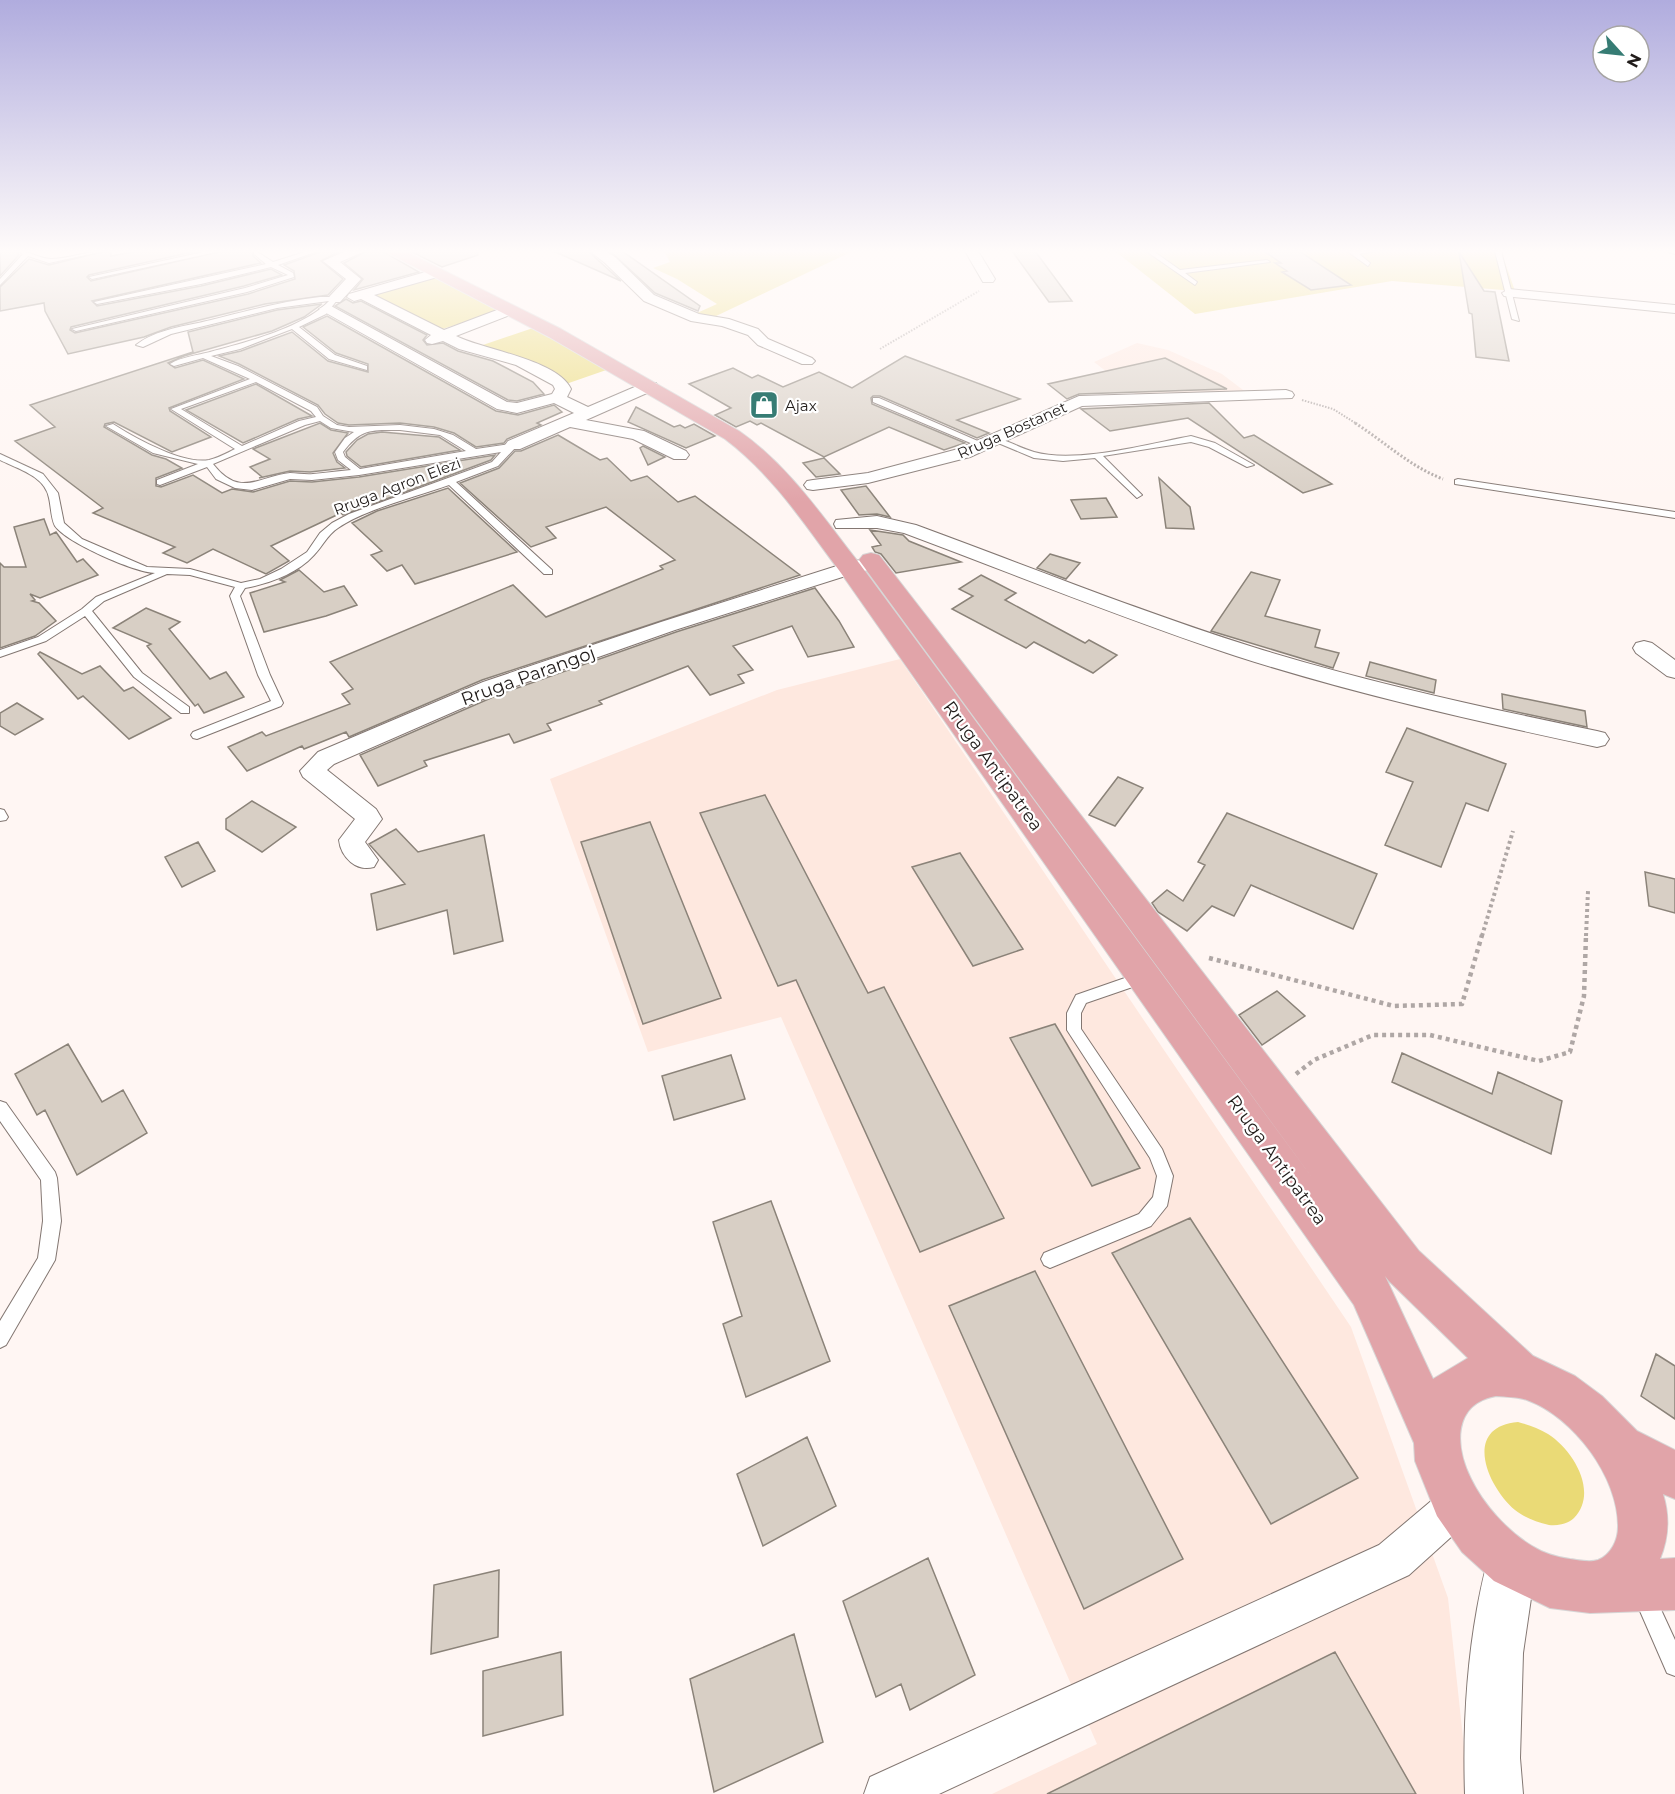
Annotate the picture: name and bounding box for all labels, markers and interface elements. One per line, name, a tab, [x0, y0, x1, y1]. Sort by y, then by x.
north arrow	[1591, 24, 1651, 84]
text: N	[1623, 51, 1645, 71]
shop icon: Ajax	[748, 389, 780, 421]
place label: Ajax	[785, 396, 817, 415]
street label: Rruga Bostanet	[954, 397, 1070, 463]
street label: Rruga Agron Elezi	[331, 453, 463, 519]
street label: Rruga Parangoj	[458, 642, 598, 710]
street label: Rruga Antipatrea	[938, 697, 1048, 835]
street label: Rruga Antipatrea	[1222, 1091, 1332, 1229]

